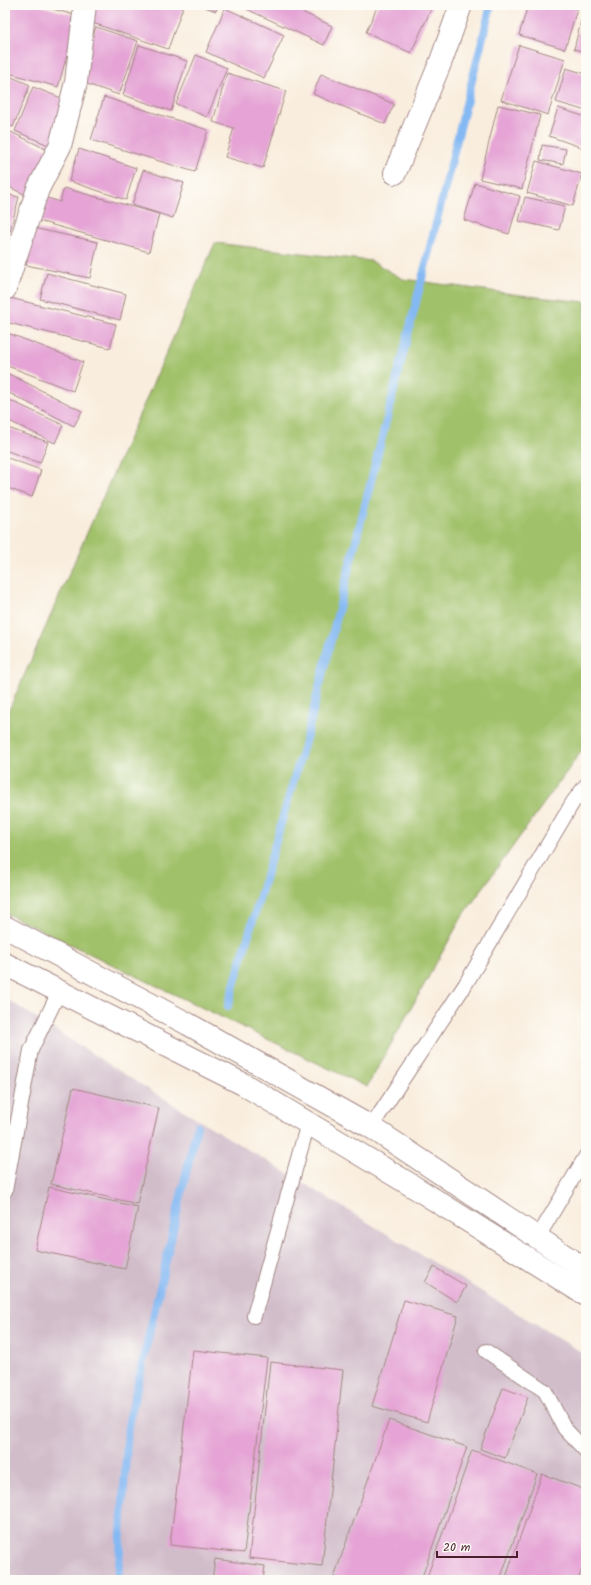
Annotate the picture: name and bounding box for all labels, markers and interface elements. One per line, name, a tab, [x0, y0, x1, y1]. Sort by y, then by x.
scale bar	[437, 1533, 517, 1559]
text: 20 m	[443, 1538, 471, 1557]

